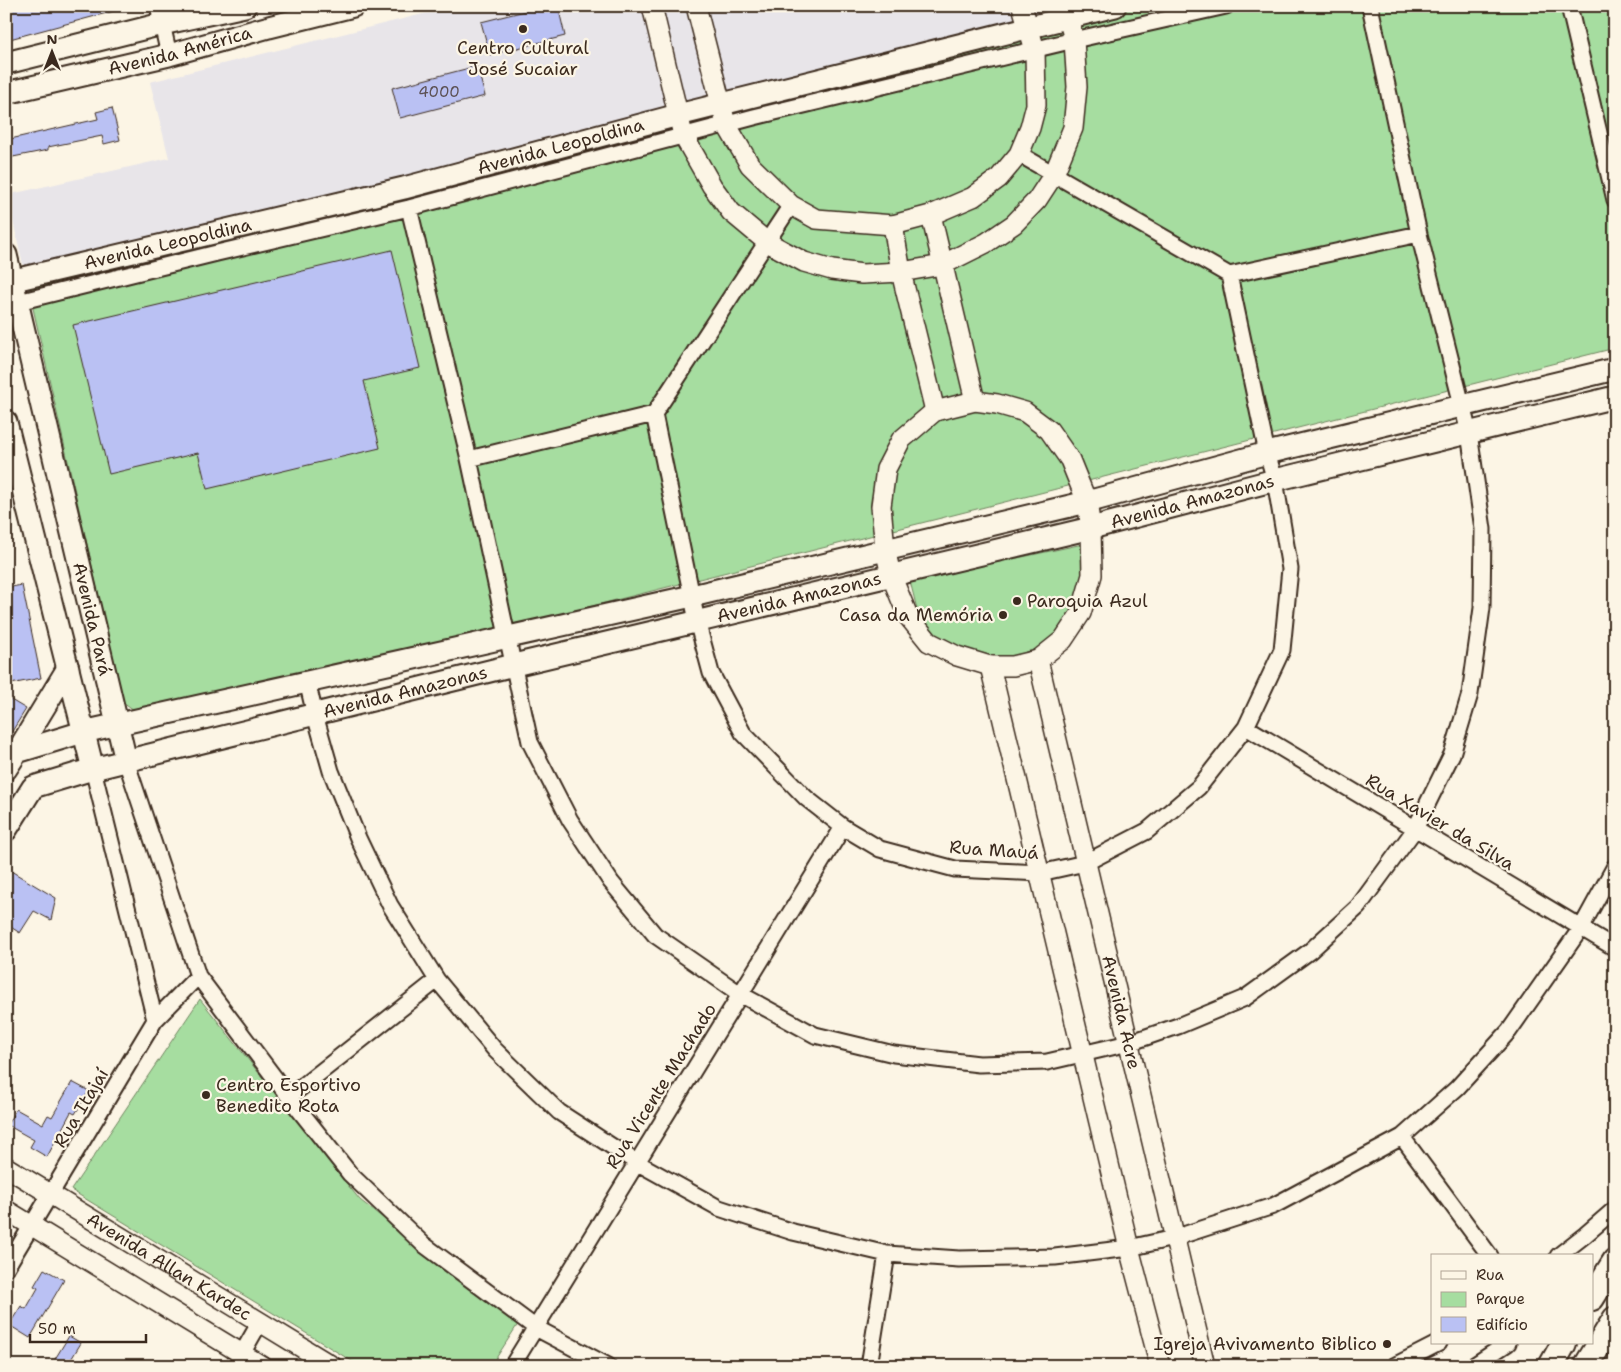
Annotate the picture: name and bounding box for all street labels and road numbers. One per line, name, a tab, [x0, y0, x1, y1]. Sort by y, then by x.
street label: Avenida América	[106, 20, 254, 81]
street label: Avenida Leopoldina	[475, 113, 647, 180]
street label: Avenida Leopoldina	[81, 212, 254, 275]
street label: Avenida Amazonas	[1108, 469, 1277, 534]
street label: Avenida Pará	[67, 560, 117, 678]
street label: Avenida Amazonas	[714, 566, 884, 628]
street label: Avenida Amazonas	[321, 660, 490, 724]
street label: Rua Xavier da Silva	[1361, 768, 1519, 876]
street label: Rua Mauá	[949, 835, 1039, 865]
street label: Avenida Acre	[1096, 953, 1146, 1072]
street label: Rua Vicente Machado	[600, 999, 722, 1173]
street label: Rua Itajaí	[48, 1064, 114, 1152]
street label: Avenida Allan Kardec	[82, 1207, 256, 1326]

